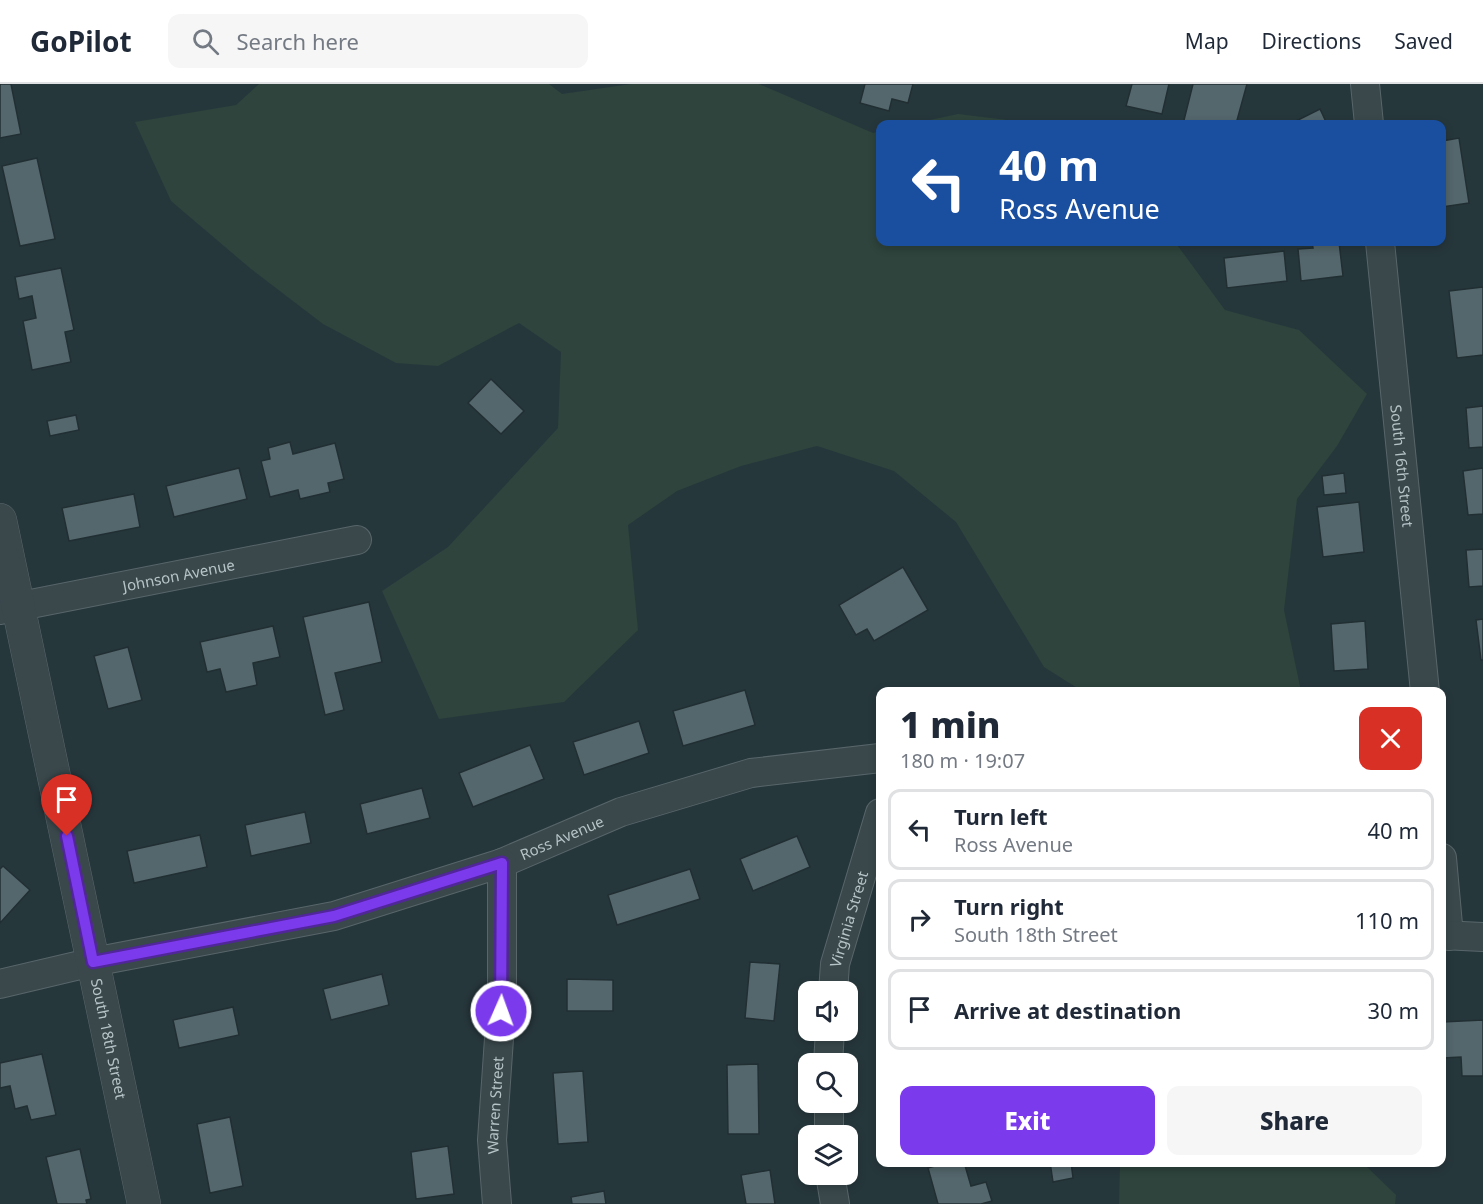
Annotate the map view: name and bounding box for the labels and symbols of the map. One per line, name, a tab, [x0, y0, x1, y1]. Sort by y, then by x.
street label: South 16th Street	[1386, 404, 1419, 529]
street label: Johnson Avenue	[119, 554, 236, 596]
pin	[41, 774, 92, 836]
street label: Ross Avenue	[517, 811, 607, 864]
street label: Virginia Street	[825, 868, 872, 970]
street label: South 18th Street	[87, 976, 132, 1101]
position arrow	[469, 979, 533, 1043]
street label: Warren Street	[482, 1055, 508, 1155]

